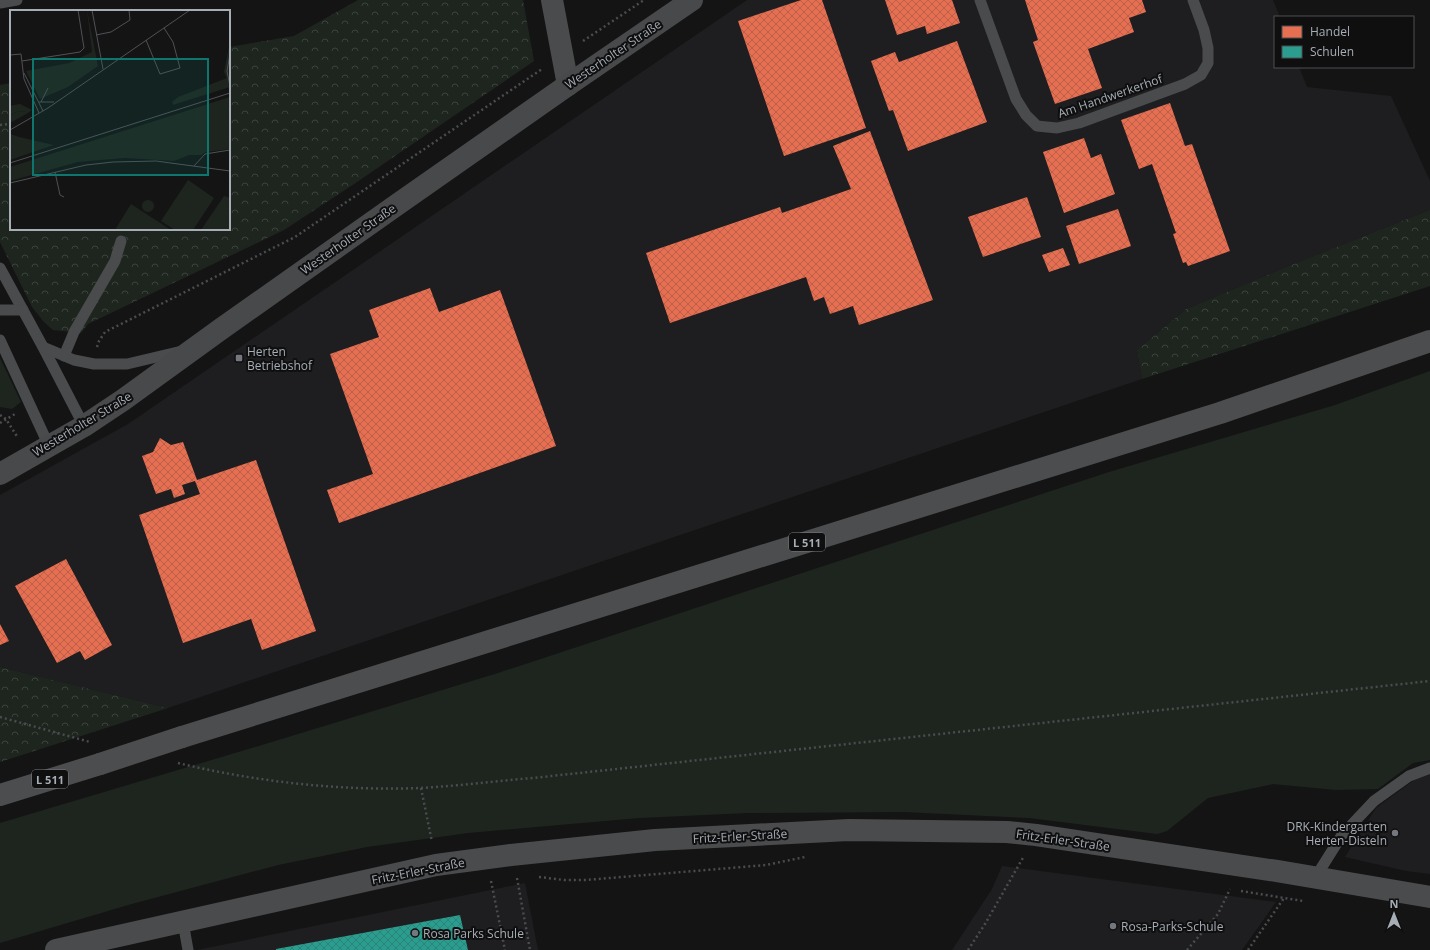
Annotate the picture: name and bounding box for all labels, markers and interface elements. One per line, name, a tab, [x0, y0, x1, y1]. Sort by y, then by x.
inset map	[10, 10, 230, 230]
street label: Westerholter Straße	[562, 15, 665, 93]
legend	[1274, 16, 1414, 68]
text: Handel	[1310, 23, 1350, 40]
text: Schulen	[1310, 43, 1354, 60]
street label: Am Handwerkerhof	[1055, 70, 1165, 122]
street label: Westerholter Straße	[297, 200, 399, 278]
place label: Herten Betriebshof	[247, 343, 313, 374]
marker: Herten Betriebshof	[234, 353, 244, 363]
street label: Westerholter Straße	[29, 388, 135, 460]
road number: L 511	[789, 533, 825, 551]
road number: L 511	[32, 770, 68, 788]
place label: DRK-Kindergarten Herten-Disteln	[1286, 818, 1387, 849]
street label: Fritz-Erler-Straße	[692, 825, 788, 847]
street label: Fritz-Erler-Straße	[1015, 825, 1111, 855]
marker: DRK-Kindergarten Herten-Disteln	[1390, 828, 1400, 838]
street label: Fritz-Erler-Straße	[370, 854, 466, 888]
north arrow	[1374, 894, 1414, 934]
text: N	[1390, 896, 1398, 911]
place label: Rosa-Parks-Schule	[1121, 918, 1224, 935]
marker: Rosa-Parks-Schule	[1108, 921, 1118, 931]
place label: Rosa Parks Schule	[423, 925, 524, 942]
marker: Rosa Parks Schule	[410, 928, 420, 938]

